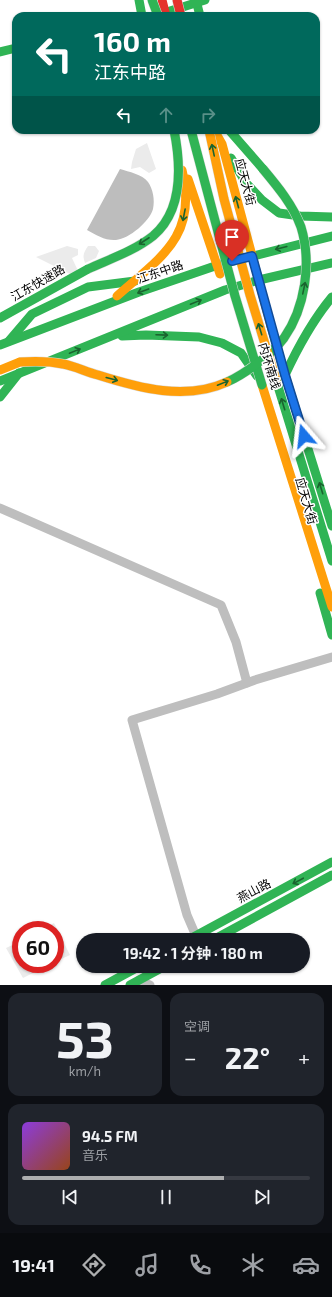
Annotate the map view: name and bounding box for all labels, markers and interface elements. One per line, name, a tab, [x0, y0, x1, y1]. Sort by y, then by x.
text: 160 m	[94, 24, 171, 58]
icon: left	[28, 28, 80, 80]
text: 江东中路	[94, 61, 166, 83]
icon: left	[113, 104, 135, 126]
icon: ahead	[155, 104, 177, 126]
icon: right	[197, 104, 219, 126]
one-way arrow	[209, 143, 217, 156]
street label: 应天大街	[233, 157, 259, 207]
one-way arrow	[233, 196, 241, 209]
one-way arrow	[179, 208, 187, 221]
pin	[215, 220, 249, 261]
icon: arrive	[221, 226, 243, 248]
one-way arrow	[139, 237, 150, 245]
one-way arrow	[274, 245, 287, 253]
street label: 江东中路	[135, 257, 185, 285]
street label: 江东快速路	[8, 261, 67, 303]
one-way arrow	[300, 282, 308, 295]
one-way arrow	[137, 288, 150, 295]
one-way arrow	[189, 298, 201, 305]
one-way arrow	[256, 323, 263, 336]
one-way arrow	[155, 332, 168, 339]
street label: 内环南线	[256, 341, 284, 391]
one-way arrow	[69, 346, 81, 354]
one-way arrow	[105, 376, 118, 383]
one-way arrow	[217, 379, 229, 386]
one-way arrow	[279, 397, 286, 410]
position arrow	[283, 415, 325, 457]
street label: 应天大街	[294, 476, 320, 526]
one-way arrow	[316, 483, 324, 495]
street label: 燕山路	[234, 875, 273, 905]
one-way arrow	[292, 877, 304, 885]
speed limit sign: 60	[12, 921, 64, 973]
text: 19:42 · 1 分钟 · 180 m	[123, 944, 263, 962]
text: 53	[56, 1006, 114, 1068]
text: 空调	[184, 1018, 210, 1034]
text: 22°	[225, 1039, 270, 1075]
text: −	[184, 1044, 197, 1070]
text: +	[298, 1044, 310, 1070]
text: km/h	[69, 1063, 101, 1079]
text: 94.5 FM	[82, 1127, 138, 1145]
text: 音乐	[82, 1147, 108, 1163]
icon: previous	[59, 1186, 81, 1208]
icon: pause	[155, 1186, 177, 1208]
icon: next	[251, 1186, 273, 1208]
icon: directions	[80, 1251, 108, 1279]
icon: music	[133, 1251, 161, 1279]
icon: phone	[186, 1251, 214, 1279]
icon: climate	[239, 1251, 267, 1279]
icon: car	[292, 1251, 320, 1279]
text: 19:41	[12, 1254, 55, 1276]

